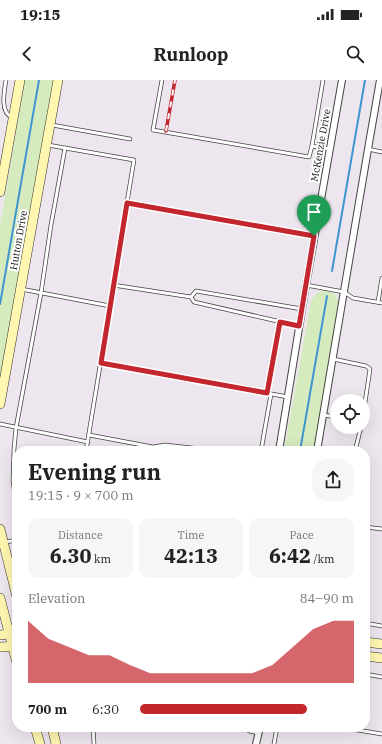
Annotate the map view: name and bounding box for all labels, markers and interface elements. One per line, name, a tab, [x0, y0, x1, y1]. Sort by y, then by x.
text: 19:15	[20, 5, 61, 24]
icon: back	[16, 43, 38, 65]
text: Runloop	[153, 43, 229, 66]
icon: search	[344, 43, 366, 65]
street label: McKenzie Drive	[308, 108, 333, 182]
pin	[297, 195, 331, 236]
icon: arrive	[303, 201, 325, 223]
street label: Hutton Drive	[7, 209, 30, 271]
map controls	[330, 394, 370, 434]
button: locate	[330, 394, 370, 434]
text: Evening run	[28, 457, 161, 486]
button: share	[312, 459, 354, 501]
text: 19:15 · 9 × 700 m	[28, 487, 134, 504]
text: Distance	[58, 528, 103, 542]
text: Time	[177, 528, 205, 542]
text: Pace	[290, 528, 314, 542]
text: 6.30	[50, 542, 91, 569]
text: 42:13	[164, 542, 218, 569]
text: 6:42	[269, 542, 311, 569]
text: km	[91, 552, 111, 566]
text: /km	[311, 552, 334, 566]
text: Elevation	[28, 590, 85, 607]
text: 84–90 m	[300, 590, 354, 607]
text: 700 m	[28, 701, 67, 718]
text: 6:30	[92, 701, 119, 718]

